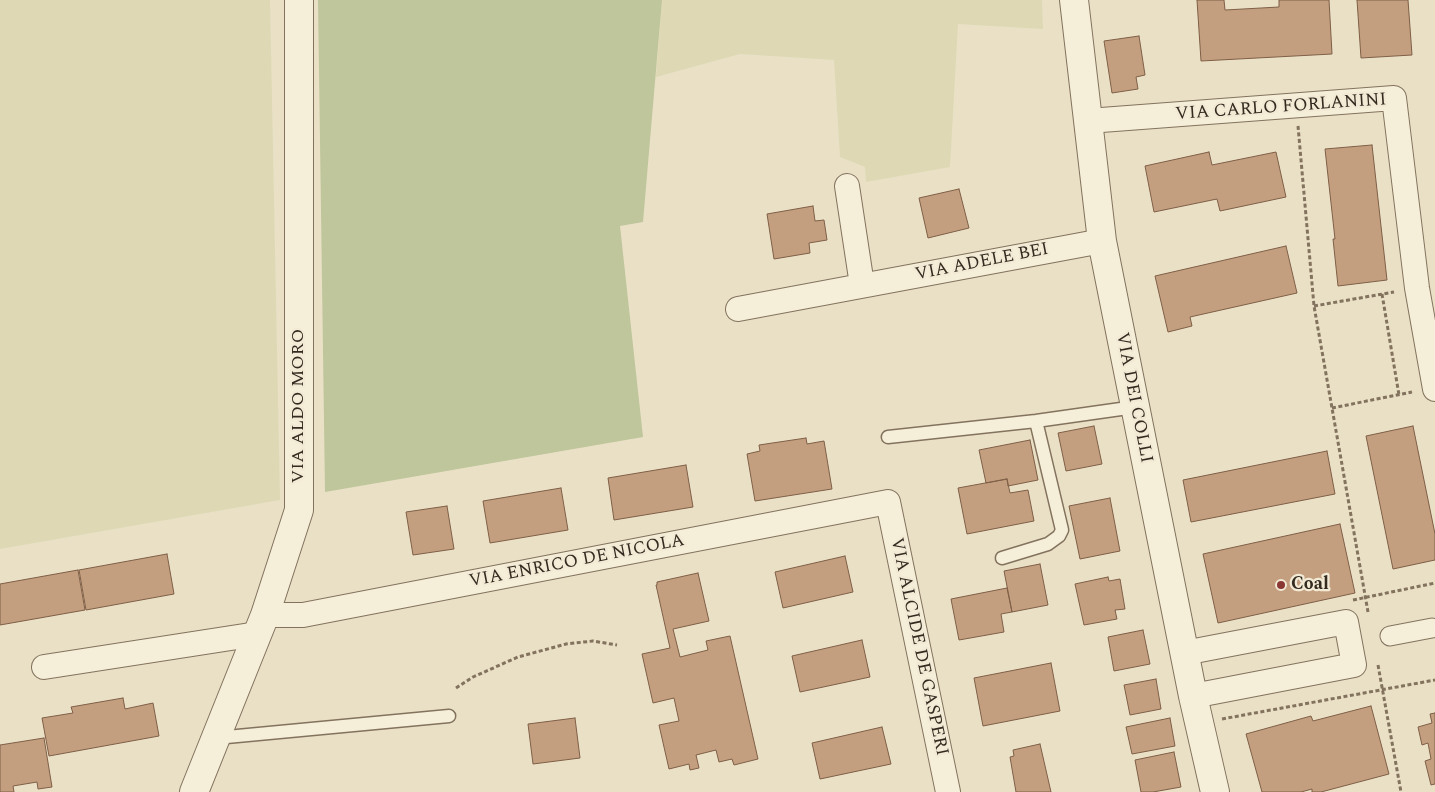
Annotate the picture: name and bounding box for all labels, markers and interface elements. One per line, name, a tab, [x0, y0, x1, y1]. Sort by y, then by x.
street label: VIA CARLO FORLANINI	[1175, 90, 1387, 126]
street label: VIA ADELE BEI	[913, 239, 1051, 287]
street label: VIA ALDO MORO	[288, 329, 310, 483]
street label: VIA DEI COLLI	[1110, 331, 1156, 465]
street label: VIA ENRICO DE NICOLA	[468, 531, 686, 593]
street label: VIA ALCIDE DE GASPERI	[884, 536, 952, 758]
place label: Coal	[1291, 574, 1329, 596]
marker: Coal	[1275, 579, 1287, 591]

